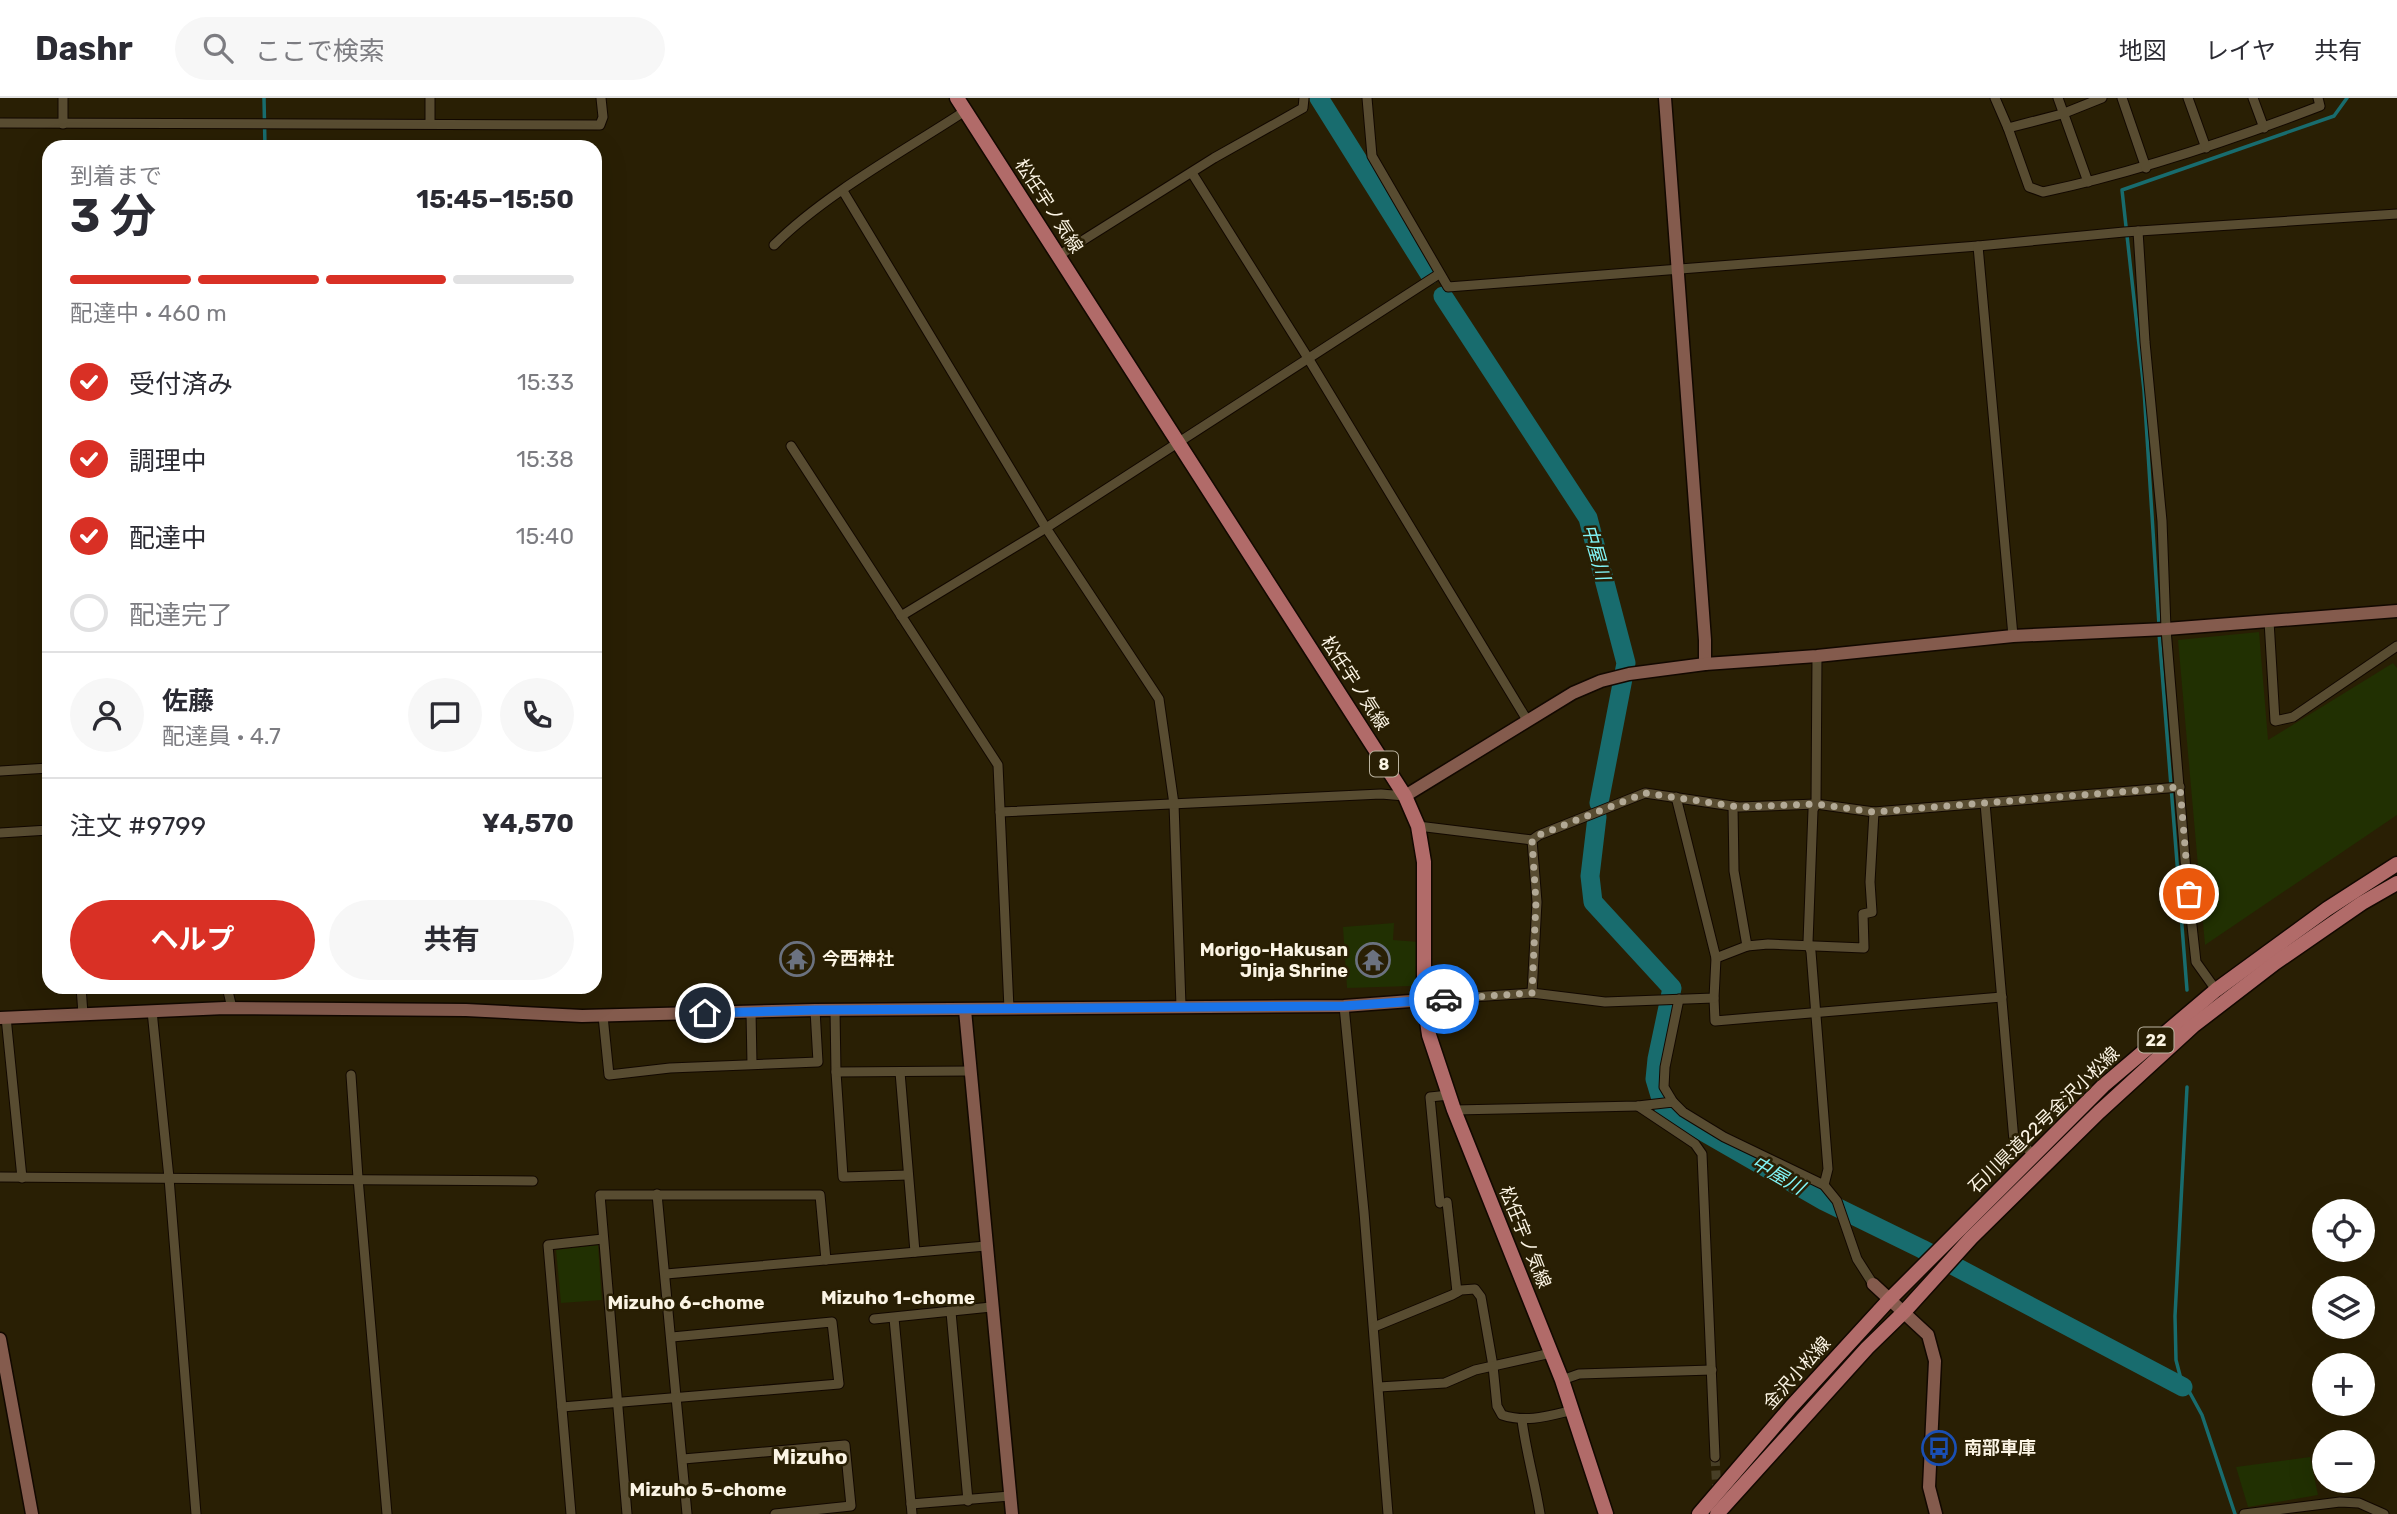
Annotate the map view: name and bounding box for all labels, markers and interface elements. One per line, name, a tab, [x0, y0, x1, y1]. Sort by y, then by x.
search box	[175, 17, 665, 80]
text: Dashr	[35, 29, 133, 68]
icon: search	[199, 29, 237, 67]
text: ここで検索	[255, 36, 385, 67]
text: 地図	[2119, 37, 2167, 65]
text: レイヤ	[2205, 37, 2276, 65]
text: 共有	[2314, 37, 2362, 65]
street label: 松任宇ノ気線	[1010, 155, 1088, 257]
text: 到着まで	[70, 162, 162, 190]
text: 15:45–15:50	[416, 184, 574, 215]
text: 3 分	[70, 189, 156, 244]
text: 配達中 · 460 m	[70, 299, 227, 327]
icon: check	[70, 363, 108, 401]
text: 15:33	[517, 368, 574, 396]
text: 受付済み	[129, 369, 233, 400]
icon: check	[70, 440, 108, 478]
text: 15:38	[516, 445, 574, 473]
text: 調理中	[129, 446, 207, 477]
icon: check	[70, 517, 108, 555]
water label: 中屋川	[1577, 521, 1615, 584]
text: 15:40	[516, 522, 574, 550]
text: 配達中	[129, 523, 207, 554]
text: 配達完了	[129, 600, 233, 631]
street label: 松任宇ノ気線	[1316, 632, 1394, 734]
button: person	[70, 678, 144, 752]
button: chat	[408, 678, 482, 752]
button: phone	[500, 678, 574, 752]
text: 佐藤	[162, 686, 214, 717]
text: 配達員 · 4.7	[162, 722, 281, 750]
road number: 8	[1370, 751, 1398, 776]
text: ¥4,570	[482, 808, 574, 839]
text: 注文 #9799	[70, 811, 206, 842]
pin	[2159, 864, 2219, 924]
icon: bag	[2170, 875, 2208, 913]
button: ヘルプ	[70, 900, 315, 980]
button: 共有	[329, 900, 574, 980]
place label: Morigo-Hakusan Jinja Shrine	[1200, 939, 1348, 982]
temple icon: 今西神社	[778, 940, 816, 978]
temple icon: Morigo-Hakusan Jinja Shrine	[1354, 941, 1392, 979]
place label: 今西神社	[822, 948, 894, 970]
courier	[1409, 964, 1479, 1034]
icon: car	[1425, 980, 1463, 1018]
pin	[675, 983, 735, 1043]
icon: home	[686, 994, 724, 1032]
road number: 22	[2138, 1028, 2174, 1052]
street label: 石川県道22号金沢小松線	[1964, 1042, 2124, 1198]
water label: 中屋川	[1748, 1151, 1810, 1200]
street label: 松任宇ノ気線	[1495, 1183, 1555, 1291]
map controls	[2312, 1199, 2375, 1493]
button: locate	[2312, 1199, 2375, 1262]
button: layers	[2312, 1276, 2375, 1339]
district label: Mizuho 1-chome	[821, 1286, 975, 1309]
district label: Mizuho 6-chome	[607, 1291, 765, 1314]
street label: 金沢小松線	[1759, 1332, 1835, 1414]
button: +	[2312, 1353, 2375, 1416]
bus stop icon: 南部車庫	[1920, 1429, 1958, 1467]
button: −	[2312, 1430, 2375, 1493]
place label: 南部車庫	[1964, 1437, 2036, 1459]
district label: Mizuho	[773, 1444, 847, 1469]
district label: Mizuho 5-chome	[629, 1478, 787, 1501]

